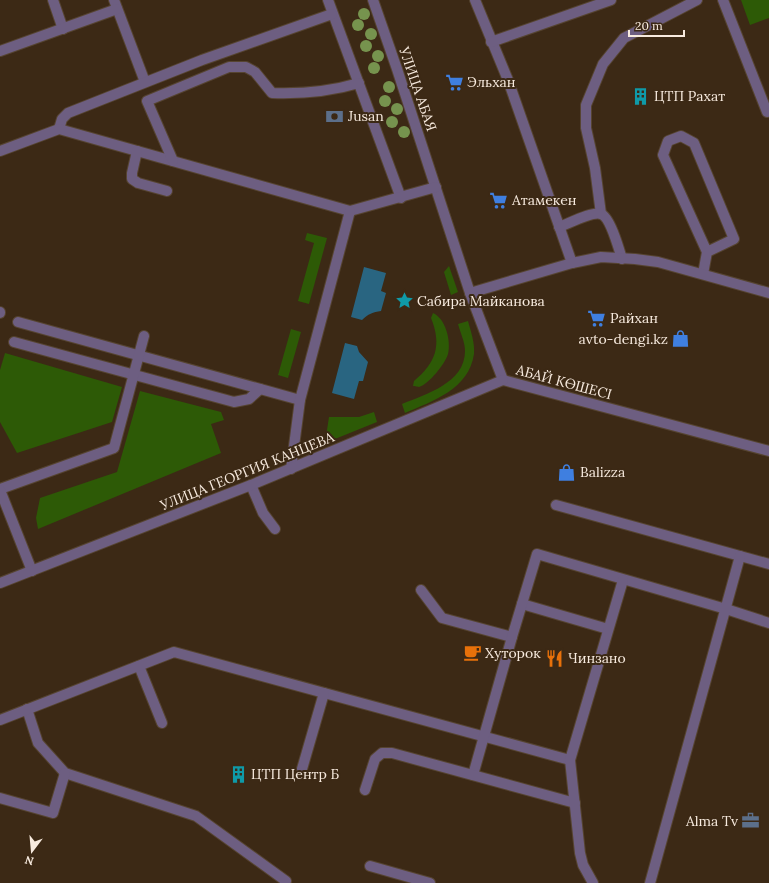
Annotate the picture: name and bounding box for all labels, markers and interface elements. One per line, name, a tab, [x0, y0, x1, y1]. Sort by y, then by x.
scale bar	[629, 12, 684, 38]
text: 20 m	[635, 18, 663, 33]
street label: УЛИЦА АБАЯ	[395, 44, 441, 134]
supermarket icon: Эльхан	[444, 72, 464, 92]
place label: Эльхан	[467, 73, 516, 91]
building icon: ЦТП Рахат	[631, 86, 651, 106]
place label: ЦТП Рахат	[654, 87, 725, 105]
bank icon: Jusan	[325, 106, 345, 126]
place label: Jusan	[347, 107, 384, 125]
supermarket icon: Атамекен	[489, 190, 509, 210]
place label: Атамекен	[511, 191, 577, 209]
place icon: Сабира Майканова	[394, 291, 414, 311]
place label: Сабира Майканова	[417, 292, 545, 310]
supermarket icon: Райхан	[587, 308, 607, 328]
place label: Райхан	[610, 309, 658, 327]
shop icon: avto-dengi.kz	[671, 329, 691, 349]
place label: avto-dengi.kz	[579, 330, 668, 348]
street label: АБАЙ КӨШЕСІ	[513, 360, 614, 403]
street label: УЛИЦА ГЕОРГИЯ КАНЦЕВА	[156, 428, 337, 515]
shop icon: Balizza	[557, 462, 577, 482]
place label: Balizza	[580, 463, 625, 481]
cafe icon: Хуторок	[462, 643, 482, 663]
place label: Хуторок	[485, 644, 541, 662]
restaurant icon: Чинзано	[545, 648, 565, 668]
place label: Чинзано	[568, 649, 626, 667]
building icon: ЦТП Центр Б	[228, 764, 248, 784]
place label: ЦТП Центр Б	[251, 765, 340, 783]
office icon: Alma Tv	[741, 811, 761, 831]
place label: Alma Tv	[685, 812, 739, 830]
north arrow	[12, 831, 52, 871]
text: N	[23, 853, 35, 869]

